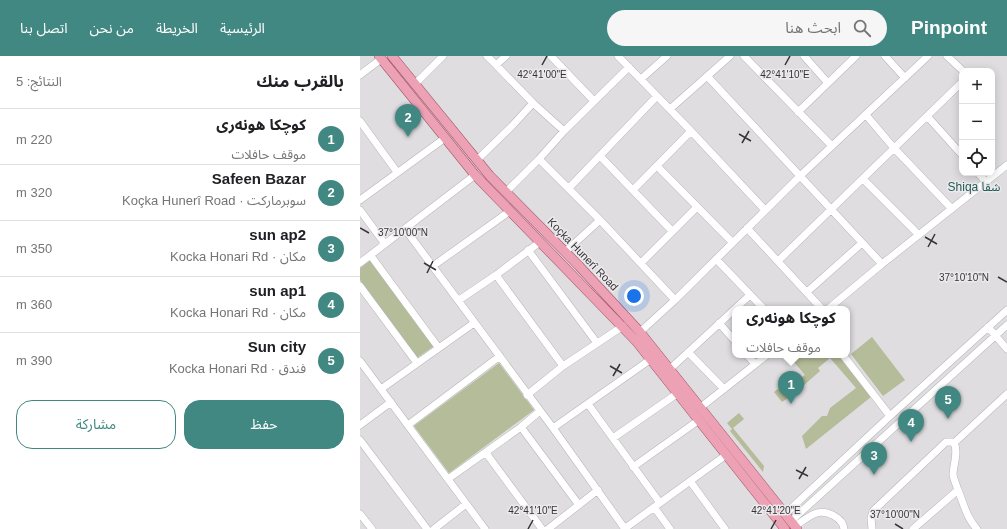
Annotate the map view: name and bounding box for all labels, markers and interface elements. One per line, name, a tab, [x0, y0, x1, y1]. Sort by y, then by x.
search box	[607, 10, 887, 46]
icon: search	[851, 17, 873, 39]
text: Pinpoint	[911, 17, 987, 38]
text: ابحث هنا	[785, 19, 841, 36]
text: اتصل بنا	[20, 20, 68, 36]
text: من نحن	[90, 20, 134, 36]
text: الخريطة	[156, 20, 198, 36]
text: الرئيسية	[220, 20, 265, 36]
map controls	[959, 68, 995, 176]
button: +	[959, 68, 995, 104]
text: 42°41'00"E	[517, 69, 567, 80]
text: 42°41'10"E	[760, 69, 810, 80]
text: بالقرب منك	[256, 72, 344, 91]
text: النتائج: 5	[16, 74, 62, 89]
pin: 2	[395, 104, 421, 137]
button: −	[959, 104, 995, 140]
text: كوچكا هونەری	[216, 116, 306, 133]
text: 220 m	[16, 132, 52, 147]
text: 1	[327, 132, 335, 147]
button: locate	[959, 140, 995, 176]
text: موقف حافلات	[231, 147, 306, 162]
text: Safeen Bazar	[212, 170, 306, 187]
district label: Shiqa شقا	[948, 180, 1000, 194]
text: 320 m	[16, 185, 52, 200]
text: 2	[327, 185, 335, 200]
text: سوبرماركت · Koçka Hunerî Road	[122, 193, 306, 208]
street label: Koçka Hunerî Road	[545, 215, 621, 293]
text: sun ap2	[249, 226, 306, 243]
text: 37°10'00"N	[378, 227, 428, 238]
text: 350 m	[16, 241, 52, 256]
text: 3	[327, 241, 335, 256]
text: مكان · Kocka Honari Rd	[170, 249, 306, 264]
text: 37°10'10"N	[939, 272, 989, 283]
text: sun ap1	[249, 282, 306, 299]
your location	[624, 286, 644, 306]
text: 360 m	[16, 297, 52, 312]
text: 4	[327, 297, 335, 312]
text: مكان · Kocka Honari Rd	[170, 305, 306, 320]
popup	[732, 306, 850, 358]
text: كوچكا هونەری	[746, 309, 836, 326]
text: Sun city	[248, 338, 306, 355]
text: موقف حافلات	[746, 340, 821, 355]
text: 390 m	[16, 353, 52, 368]
text: 5	[327, 353, 335, 368]
text: فندق · Kocka Honari Rd	[169, 361, 306, 376]
pin: 1	[778, 371, 804, 404]
pin: 5	[935, 386, 961, 419]
button: مشاركة	[16, 400, 176, 449]
button: حفظ	[184, 400, 344, 449]
pin: 4	[898, 409, 924, 442]
pin: 3	[861, 442, 887, 475]
text: 42°41'10"E	[508, 505, 558, 516]
text: 42°41'20"E	[751, 505, 801, 516]
text: 37°10'00"N	[870, 509, 920, 520]

